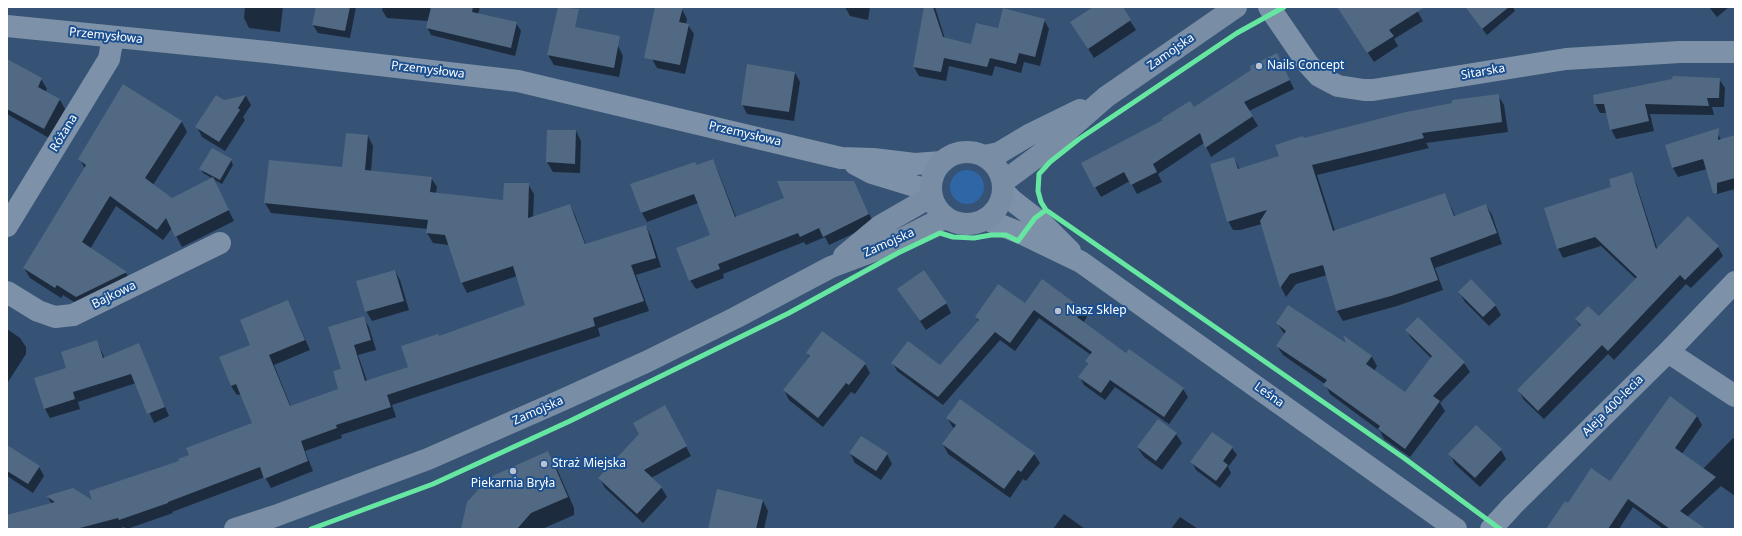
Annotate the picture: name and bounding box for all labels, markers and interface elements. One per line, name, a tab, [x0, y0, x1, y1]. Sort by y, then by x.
street label: Przemysłowa	[68, 25, 144, 47]
street label: Zamojska	[1145, 31, 1197, 73]
street label: Przemysłowa	[390, 58, 466, 82]
place label: Nails Concept	[1267, 59, 1344, 73]
marker: Nails Concept	[1254, 61, 1264, 71]
street label: Sitarska	[1460, 61, 1506, 83]
street label: Różana	[47, 112, 81, 154]
street label: Przemysłowa	[707, 119, 783, 149]
street label: Zamojska	[861, 225, 917, 261]
street label: Bajkowa	[90, 278, 138, 312]
place label: Nasz Sklep	[1066, 304, 1127, 318]
marker: Nasz Sklep	[1053, 306, 1063, 316]
street label: Aleja 400-lecia	[1579, 372, 1647, 440]
street label: Leśna	[1251, 380, 1287, 410]
street label: Zamojska	[510, 393, 566, 429]
place label: Straż Miejska	[552, 457, 626, 471]
marker: Straż Miejska	[539, 459, 549, 469]
marker: Piekarnia Bryła	[508, 466, 518, 476]
place label: Piekarnia Bryła	[471, 477, 555, 491]

